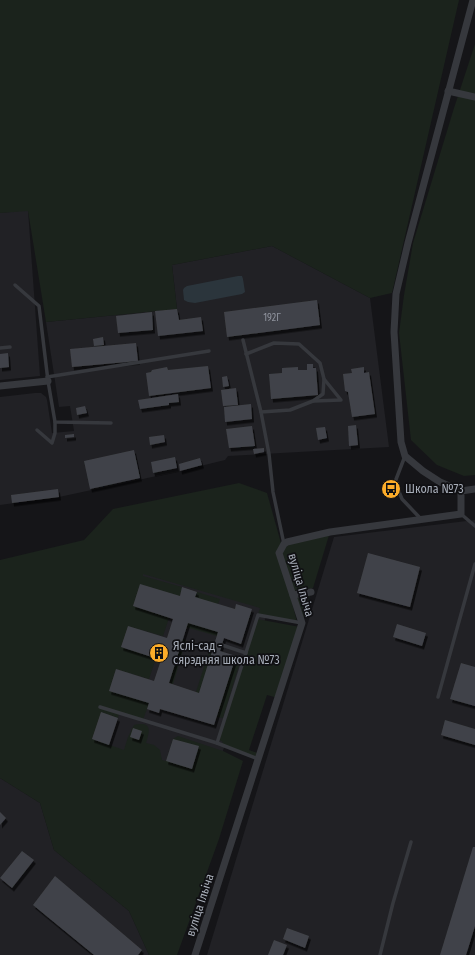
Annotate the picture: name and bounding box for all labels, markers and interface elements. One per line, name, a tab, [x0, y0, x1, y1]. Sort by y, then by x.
house number: 192Г	[263, 312, 281, 324]
bus stop icon: Школа №73	[380, 478, 402, 500]
place label: Школа №73	[405, 482, 464, 496]
street label: вуліца Ільіча	[285, 552, 317, 618]
place label: Яслі-сад - сярэдняя школа №73	[173, 639, 280, 667]
building icon: Яслі-сад - сярэдняя школа №73	[148, 642, 170, 664]
street label: вуліца Ільіча	[183, 872, 217, 938]

